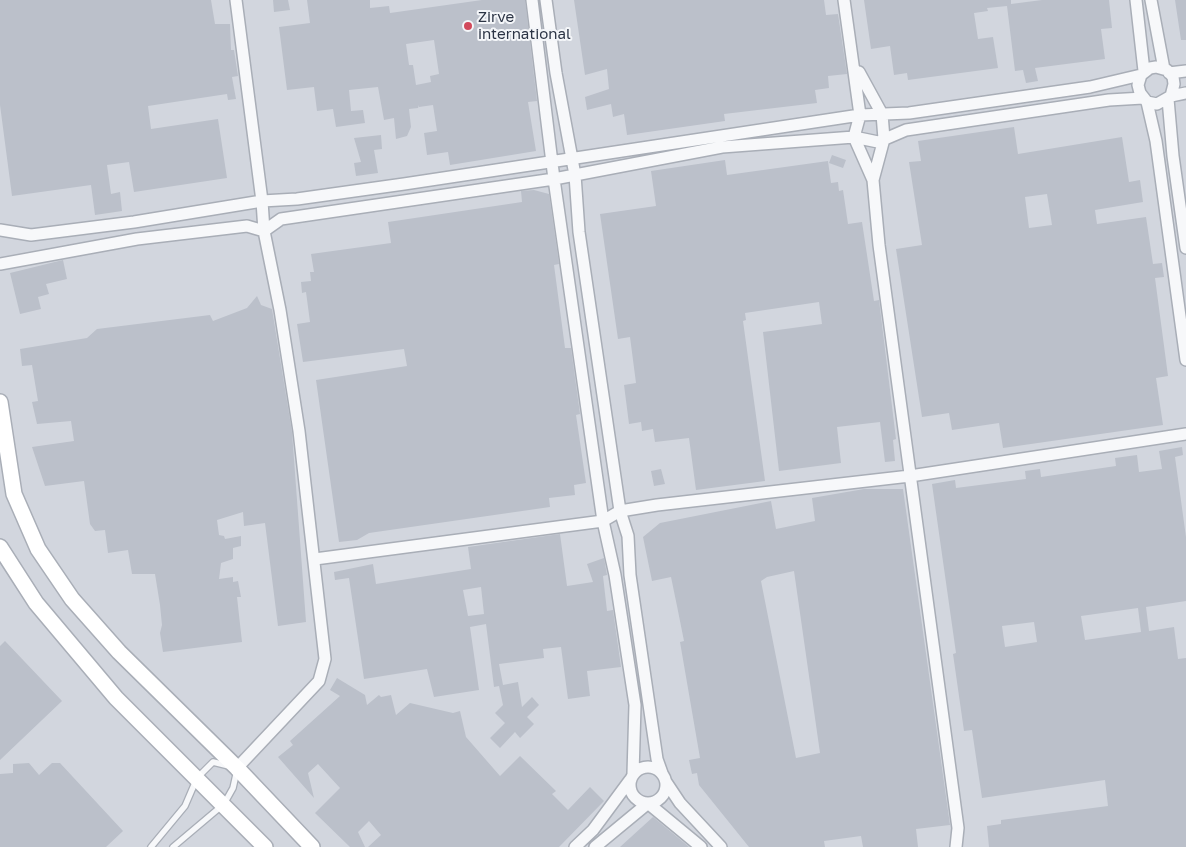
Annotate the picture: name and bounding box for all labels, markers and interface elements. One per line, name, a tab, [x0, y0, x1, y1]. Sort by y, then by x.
place label: Zirve international	[478, 8, 571, 43]
marker: Zirve international	[462, 20, 474, 32]

